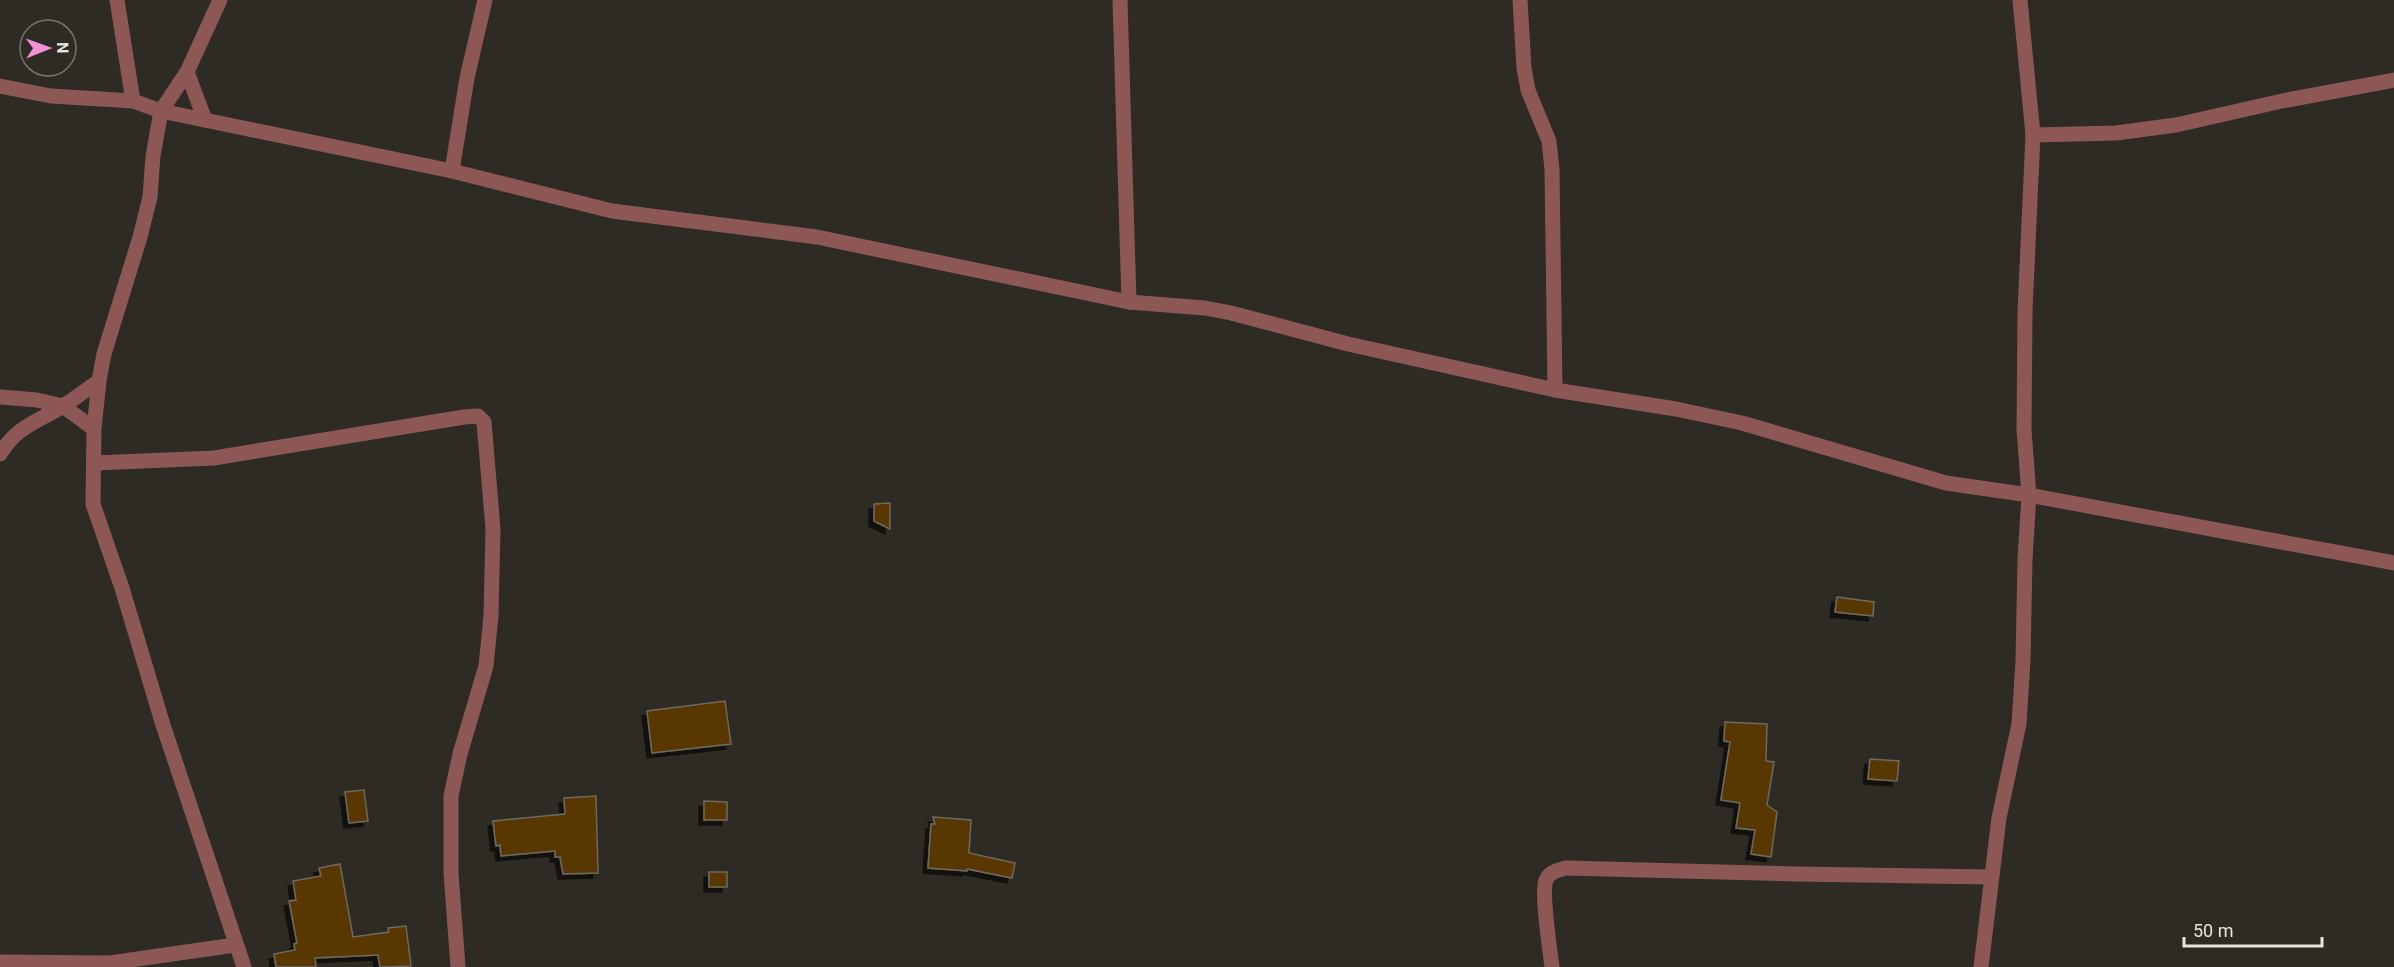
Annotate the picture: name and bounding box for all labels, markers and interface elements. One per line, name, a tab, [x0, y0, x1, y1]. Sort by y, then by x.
north arrow	[18, 18, 78, 78]
text: N	[53, 42, 72, 54]
scale bar	[2184, 910, 2322, 948]
text: 50 m	[2193, 920, 2233, 941]

